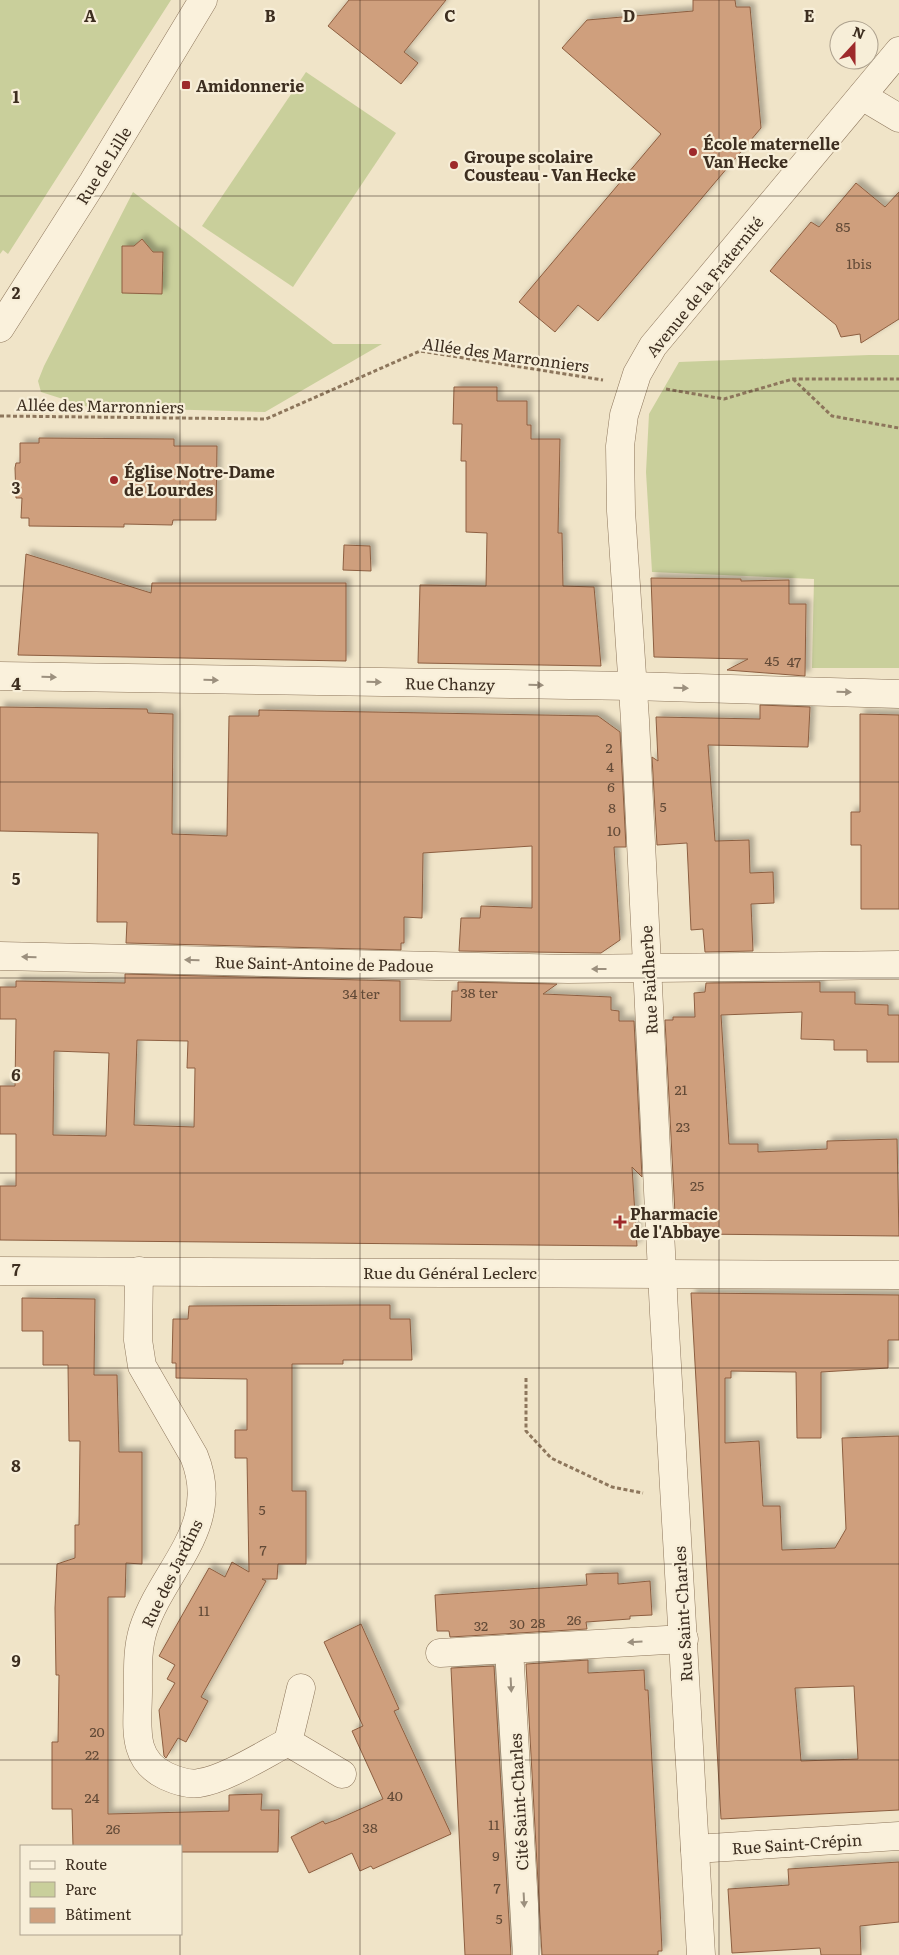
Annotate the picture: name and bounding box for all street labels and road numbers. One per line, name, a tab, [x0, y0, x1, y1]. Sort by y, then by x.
street label: Rue de Lille	[69, 121, 137, 209]
street label: Avenue de la Fraternité	[640, 210, 768, 362]
street label: Allée des Marronniers	[421, 330, 591, 378]
street label: Allée des Marronniers	[16, 392, 184, 418]
street label: Rue Chanzy	[405, 670, 496, 696]
street label: Rue Faidherbe	[633, 925, 663, 1035]
street label: Rue Saint-Antoine de Padoue	[214, 949, 434, 977]
street label: Rue du Général Leclerc	[363, 1260, 537, 1284]
street label: Rue des Jardins	[134, 1515, 208, 1631]
street label: Rue Saint-Charles	[666, 1545, 698, 1683]
street label: Cité Saint-Charles	[502, 1733, 534, 1871]
street label: Rue Saint-Crépin	[731, 1826, 863, 1860]

